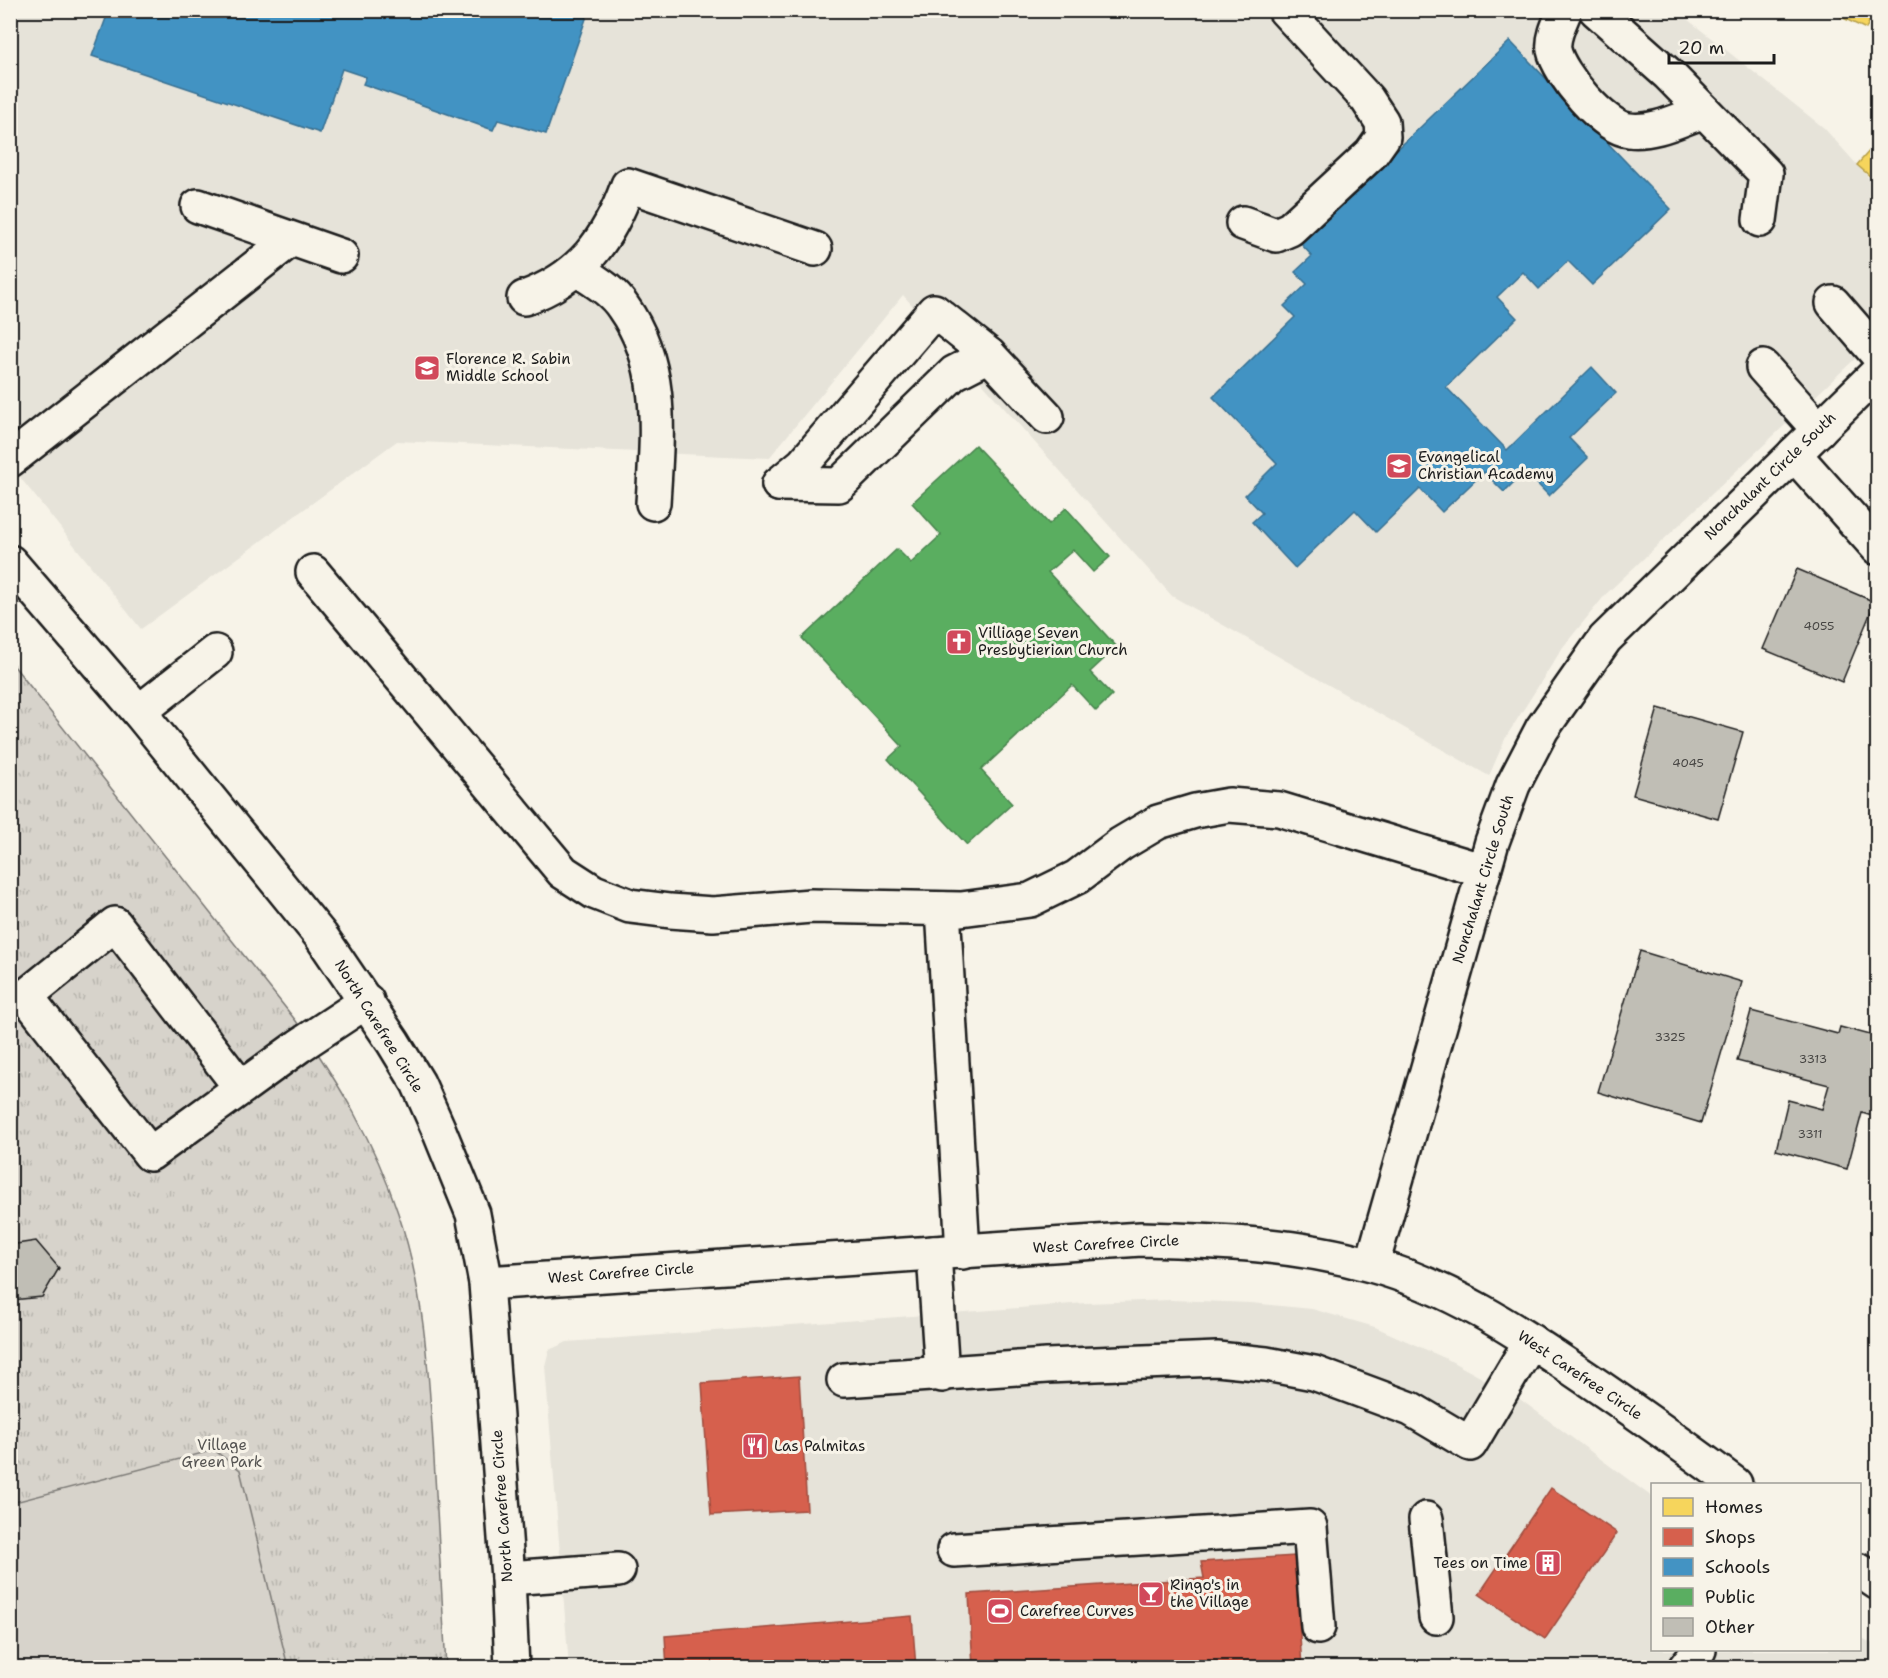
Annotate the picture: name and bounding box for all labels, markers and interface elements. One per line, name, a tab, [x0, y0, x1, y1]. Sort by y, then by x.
scale bar	[1669, 27, 1774, 65]
text: 20 m	[1678, 36, 1724, 60]
place label: Florence R. Sabin Middle School	[446, 349, 570, 386]
school or university icon: Florence R. Sabin Middle School	[412, 353, 442, 383]
street label: Nonchalant Circle South	[1700, 408, 1840, 544]
place label: Evangelical Christian Academy	[1418, 447, 1554, 484]
school or university icon: Evangelical Christian Academy	[1384, 451, 1414, 481]
house number: 4055	[1804, 618, 1834, 634]
place label: Villiage Seven Presbytierian Church	[978, 623, 1128, 660]
church icon: Villiage Seven Presbytierian Church	[944, 627, 974, 657]
house number: 4045	[1672, 755, 1704, 771]
street label: Nonchalant Circle South	[1448, 792, 1518, 966]
street label: North Carefree Circle	[330, 956, 428, 1096]
house number: 3325	[1655, 1029, 1685, 1045]
house number: 3313	[1799, 1051, 1827, 1067]
house number: 3311	[1797, 1126, 1823, 1142]
street label: West Carefree Circle	[1032, 1230, 1180, 1258]
street label: West Carefree Circle	[547, 1258, 695, 1288]
street label: West Carefree Circle	[1514, 1326, 1646, 1424]
street label: North Carefree Circle	[487, 1429, 517, 1583]
restaurant icon: Las Palmitas	[740, 1431, 770, 1461]
park label: Village Green Park	[182, 1435, 262, 1472]
place label: Las Palmitas	[774, 1436, 866, 1456]
legend	[1651, 1483, 1861, 1651]
text: Homes	[1705, 1495, 1763, 1519]
text: Shops	[1705, 1525, 1756, 1549]
building icon: Tees on Time	[1533, 1548, 1563, 1578]
place label: Tees on Time	[1434, 1553, 1528, 1573]
text: Schools	[1705, 1555, 1771, 1579]
place label: Ringo's in the Village	[1170, 1575, 1249, 1612]
bar icon: Ringo's in the Village	[1136, 1579, 1166, 1609]
text: Public	[1705, 1585, 1755, 1609]
sports icon: Carefree Curves	[985, 1596, 1015, 1626]
place label: Carefree Curves	[1020, 1601, 1134, 1621]
text: Other	[1705, 1615, 1755, 1639]

